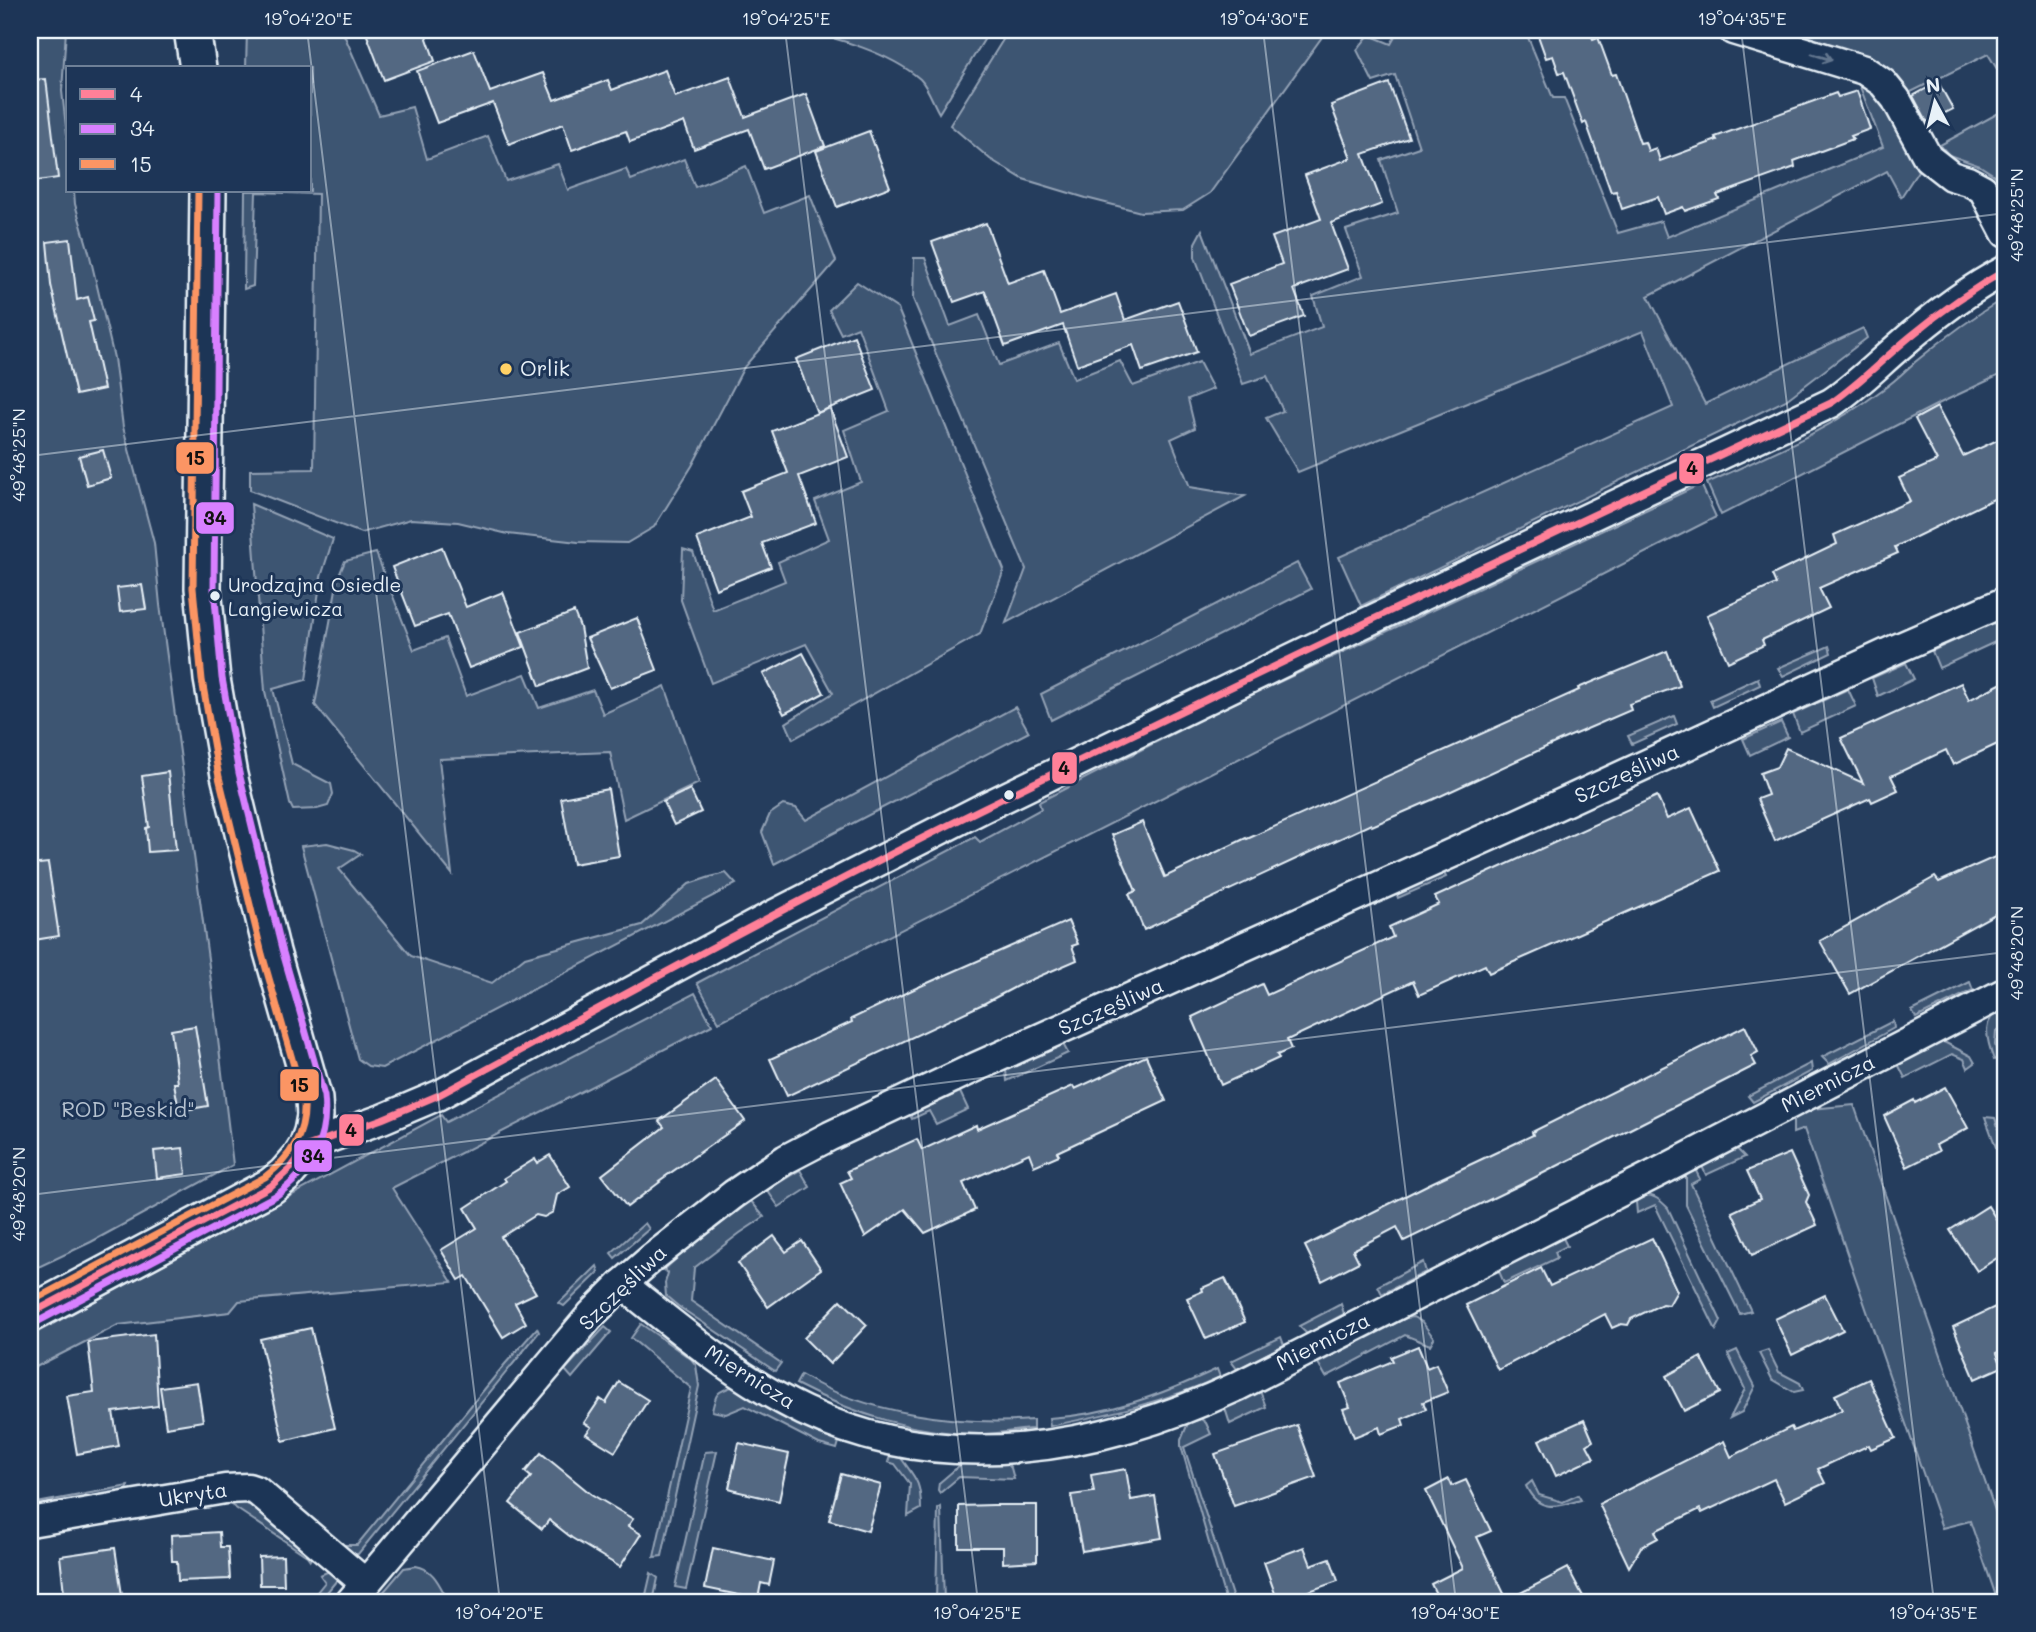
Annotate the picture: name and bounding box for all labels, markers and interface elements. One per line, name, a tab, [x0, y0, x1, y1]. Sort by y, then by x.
text: 19°04'20"E	[263, 6, 353, 30]
text: 19°04'25"E	[742, 6, 830, 30]
text: 19°04'30"E	[1219, 6, 1309, 30]
text: 19°04'35"E	[1698, 6, 1786, 30]
one-way arrow	[1811, 51, 1833, 64]
legend	[66, 66, 312, 192]
north arrow	[1899, 66, 1969, 136]
text: N	[1924, 71, 1942, 98]
text: 4	[130, 80, 143, 107]
text: 34	[130, 114, 155, 141]
text: 15	[130, 150, 152, 177]
text: 49°48'25"N	[2004, 168, 2028, 262]
place label: Orlik	[520, 354, 570, 381]
marker: Orlik	[498, 361, 514, 377]
text: 49°48'25"N	[6, 408, 30, 502]
line badge: 15	[175, 441, 215, 475]
text: 15	[185, 445, 205, 470]
line badge: 4	[1678, 452, 1705, 485]
text: 4	[1686, 455, 1698, 480]
line badge: 34	[195, 501, 235, 535]
text: 34	[203, 505, 227, 530]
place label: Urodzajna Osiedle Langiewicza	[228, 572, 401, 621]
marker: Urodzajna Osiedle Langiewicza	[208, 589, 222, 603]
street label: Szczęśliwa	[1570, 737, 1683, 809]
line badge: 4	[1051, 751, 1078, 785]
text: 4	[1058, 755, 1070, 780]
unlabelled marker	[1002, 788, 1016, 802]
text: 49°48'20"N	[2004, 906, 2028, 1000]
street label: Szczęśliwa	[1054, 970, 1167, 1041]
street label: Miernicza	[1776, 1048, 1879, 1118]
line badge: 15	[279, 1068, 320, 1102]
text: 15	[289, 1072, 309, 1097]
park label: ROD "Beskid"	[61, 1095, 195, 1122]
line badge: 4	[338, 1113, 365, 1147]
text: 4	[345, 1117, 357, 1142]
line badge: 34	[293, 1139, 333, 1173]
text: 34	[301, 1143, 325, 1168]
text: 49°48'20"N	[6, 1147, 30, 1241]
street label: Szczęśliwa	[572, 1238, 672, 1336]
street label: Miernicza	[1271, 1306, 1374, 1376]
street label: Miernicza	[700, 1337, 801, 1414]
street label: Ukryta	[157, 1475, 229, 1512]
text: 19°04'20"E	[454, 1600, 544, 1624]
text: 19°04'25"E	[933, 1600, 1021, 1624]
text: 19°04'30"E	[1410, 1600, 1500, 1624]
text: 19°04'35"E	[1889, 1600, 1977, 1624]

